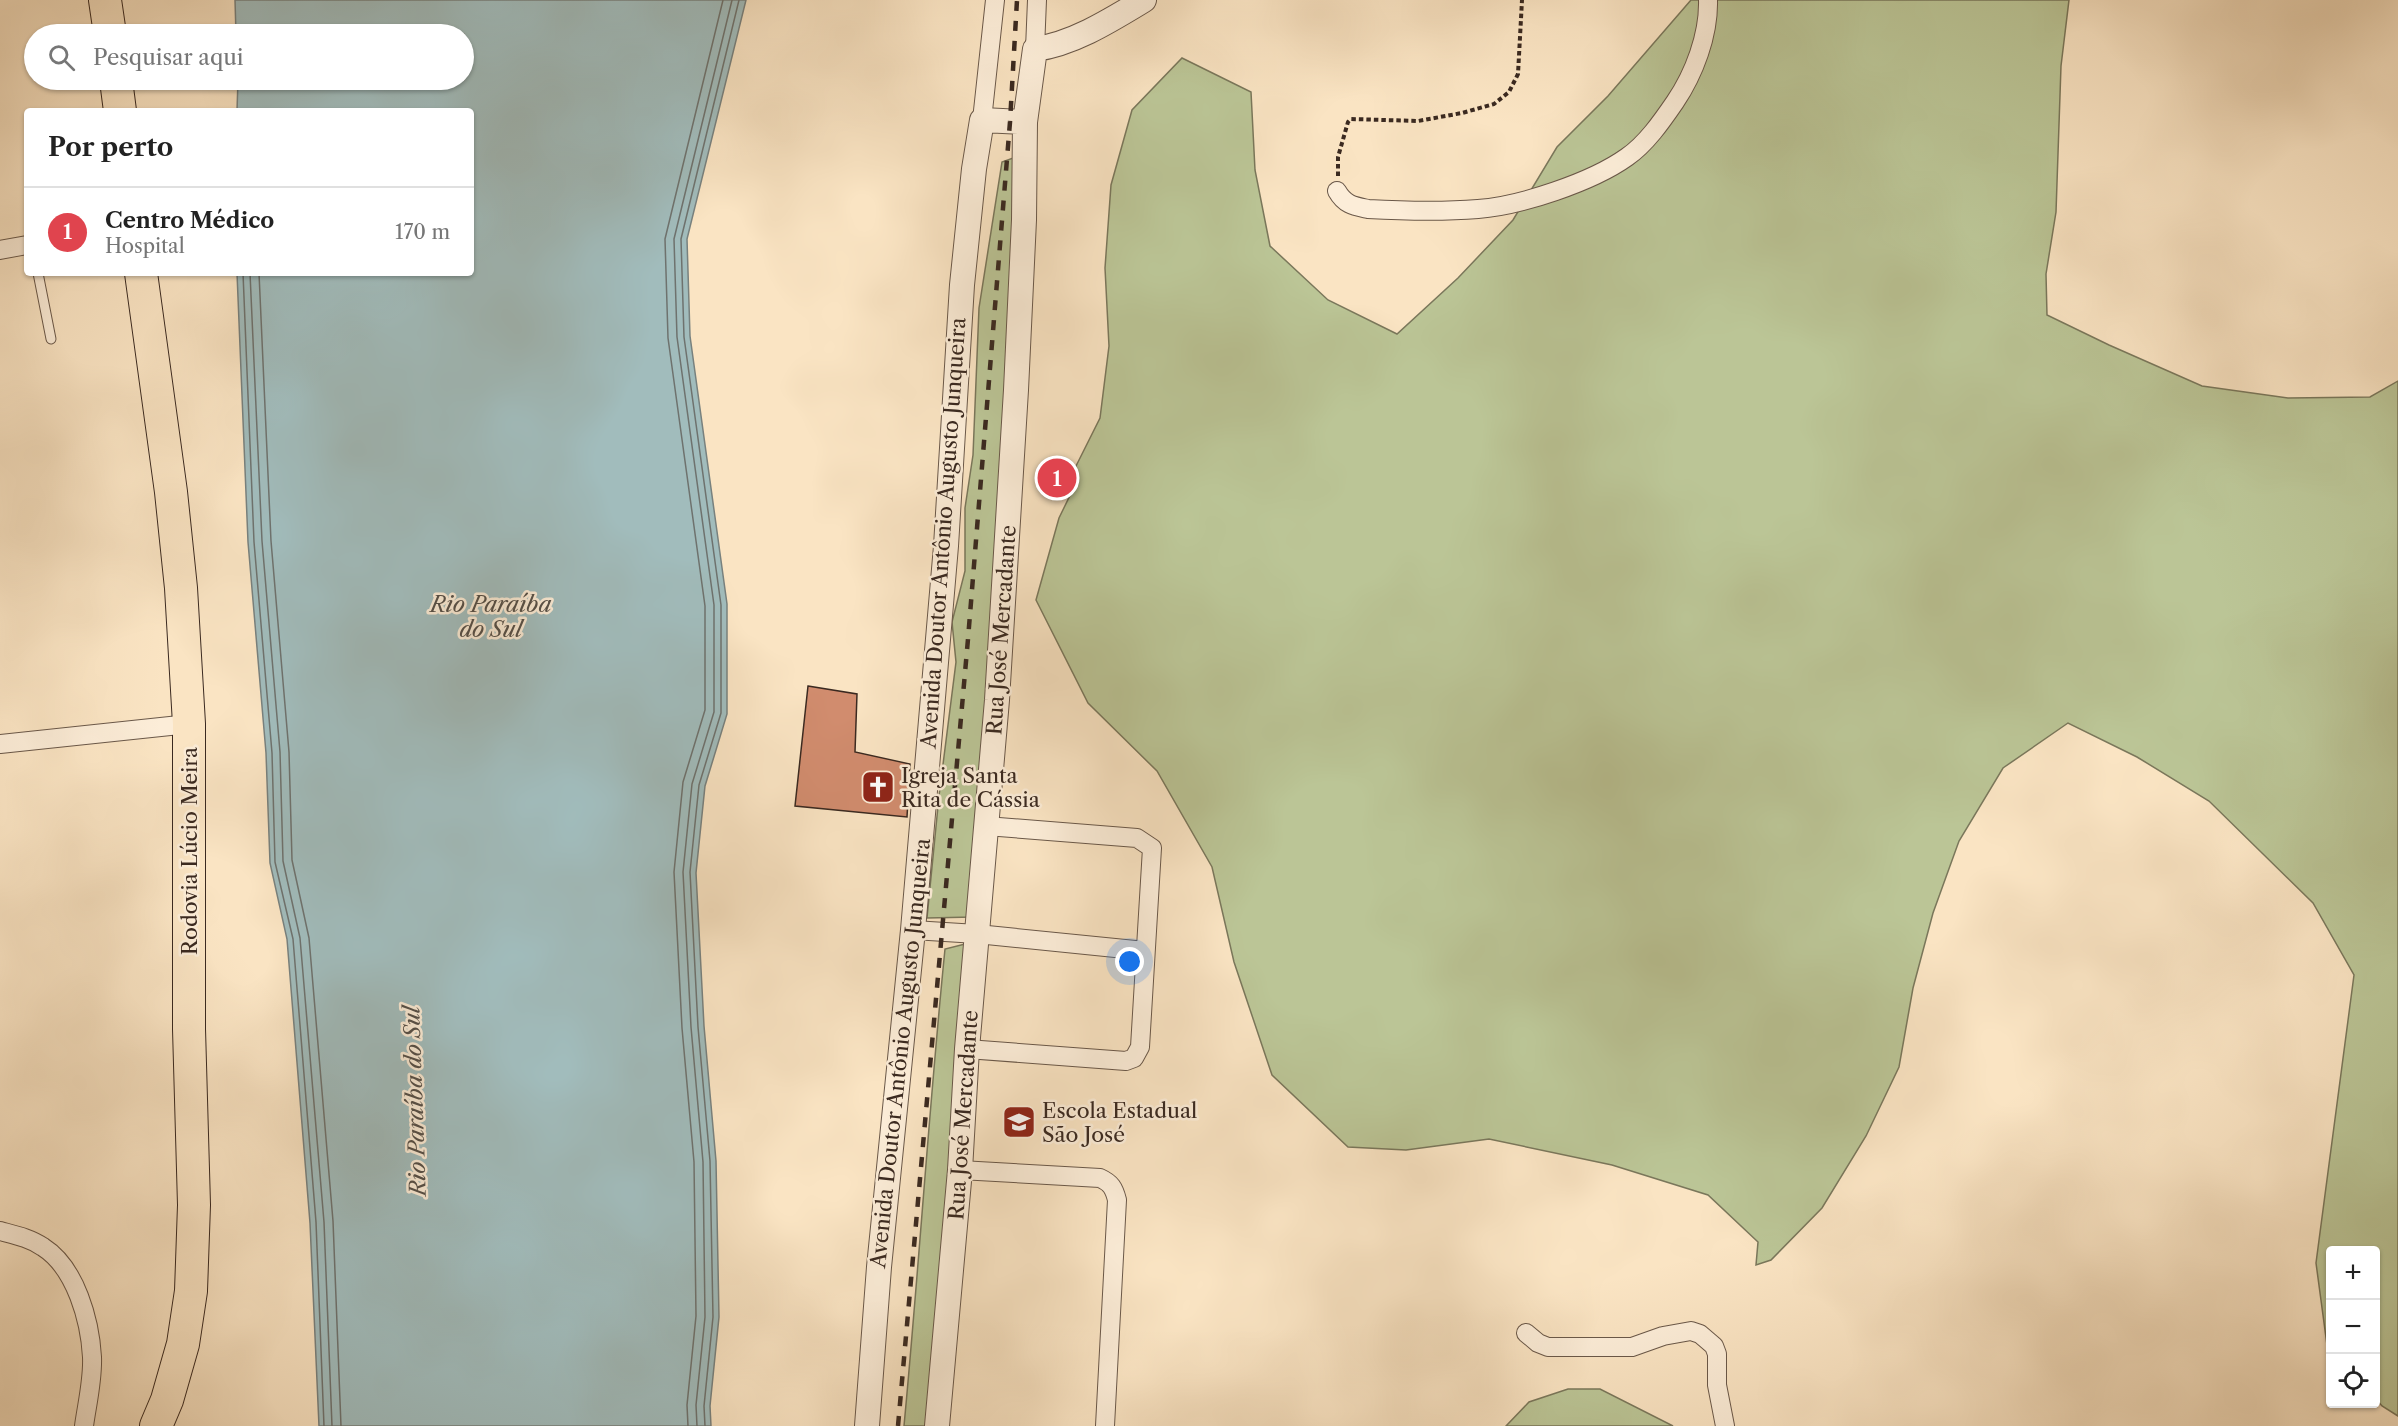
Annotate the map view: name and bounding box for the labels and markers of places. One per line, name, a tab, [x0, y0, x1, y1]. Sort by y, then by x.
pin: 1	[1038, 456, 1076, 500]
place label: Igreja Santa Rita de Cássia	[901, 763, 1041, 812]
church icon: Igreja Santa Rita de Cássia	[860, 769, 896, 805]
place label: Escola Estadual São José	[1042, 1098, 1197, 1147]
school or university icon: Escola Estadual São José	[1001, 1104, 1037, 1140]

